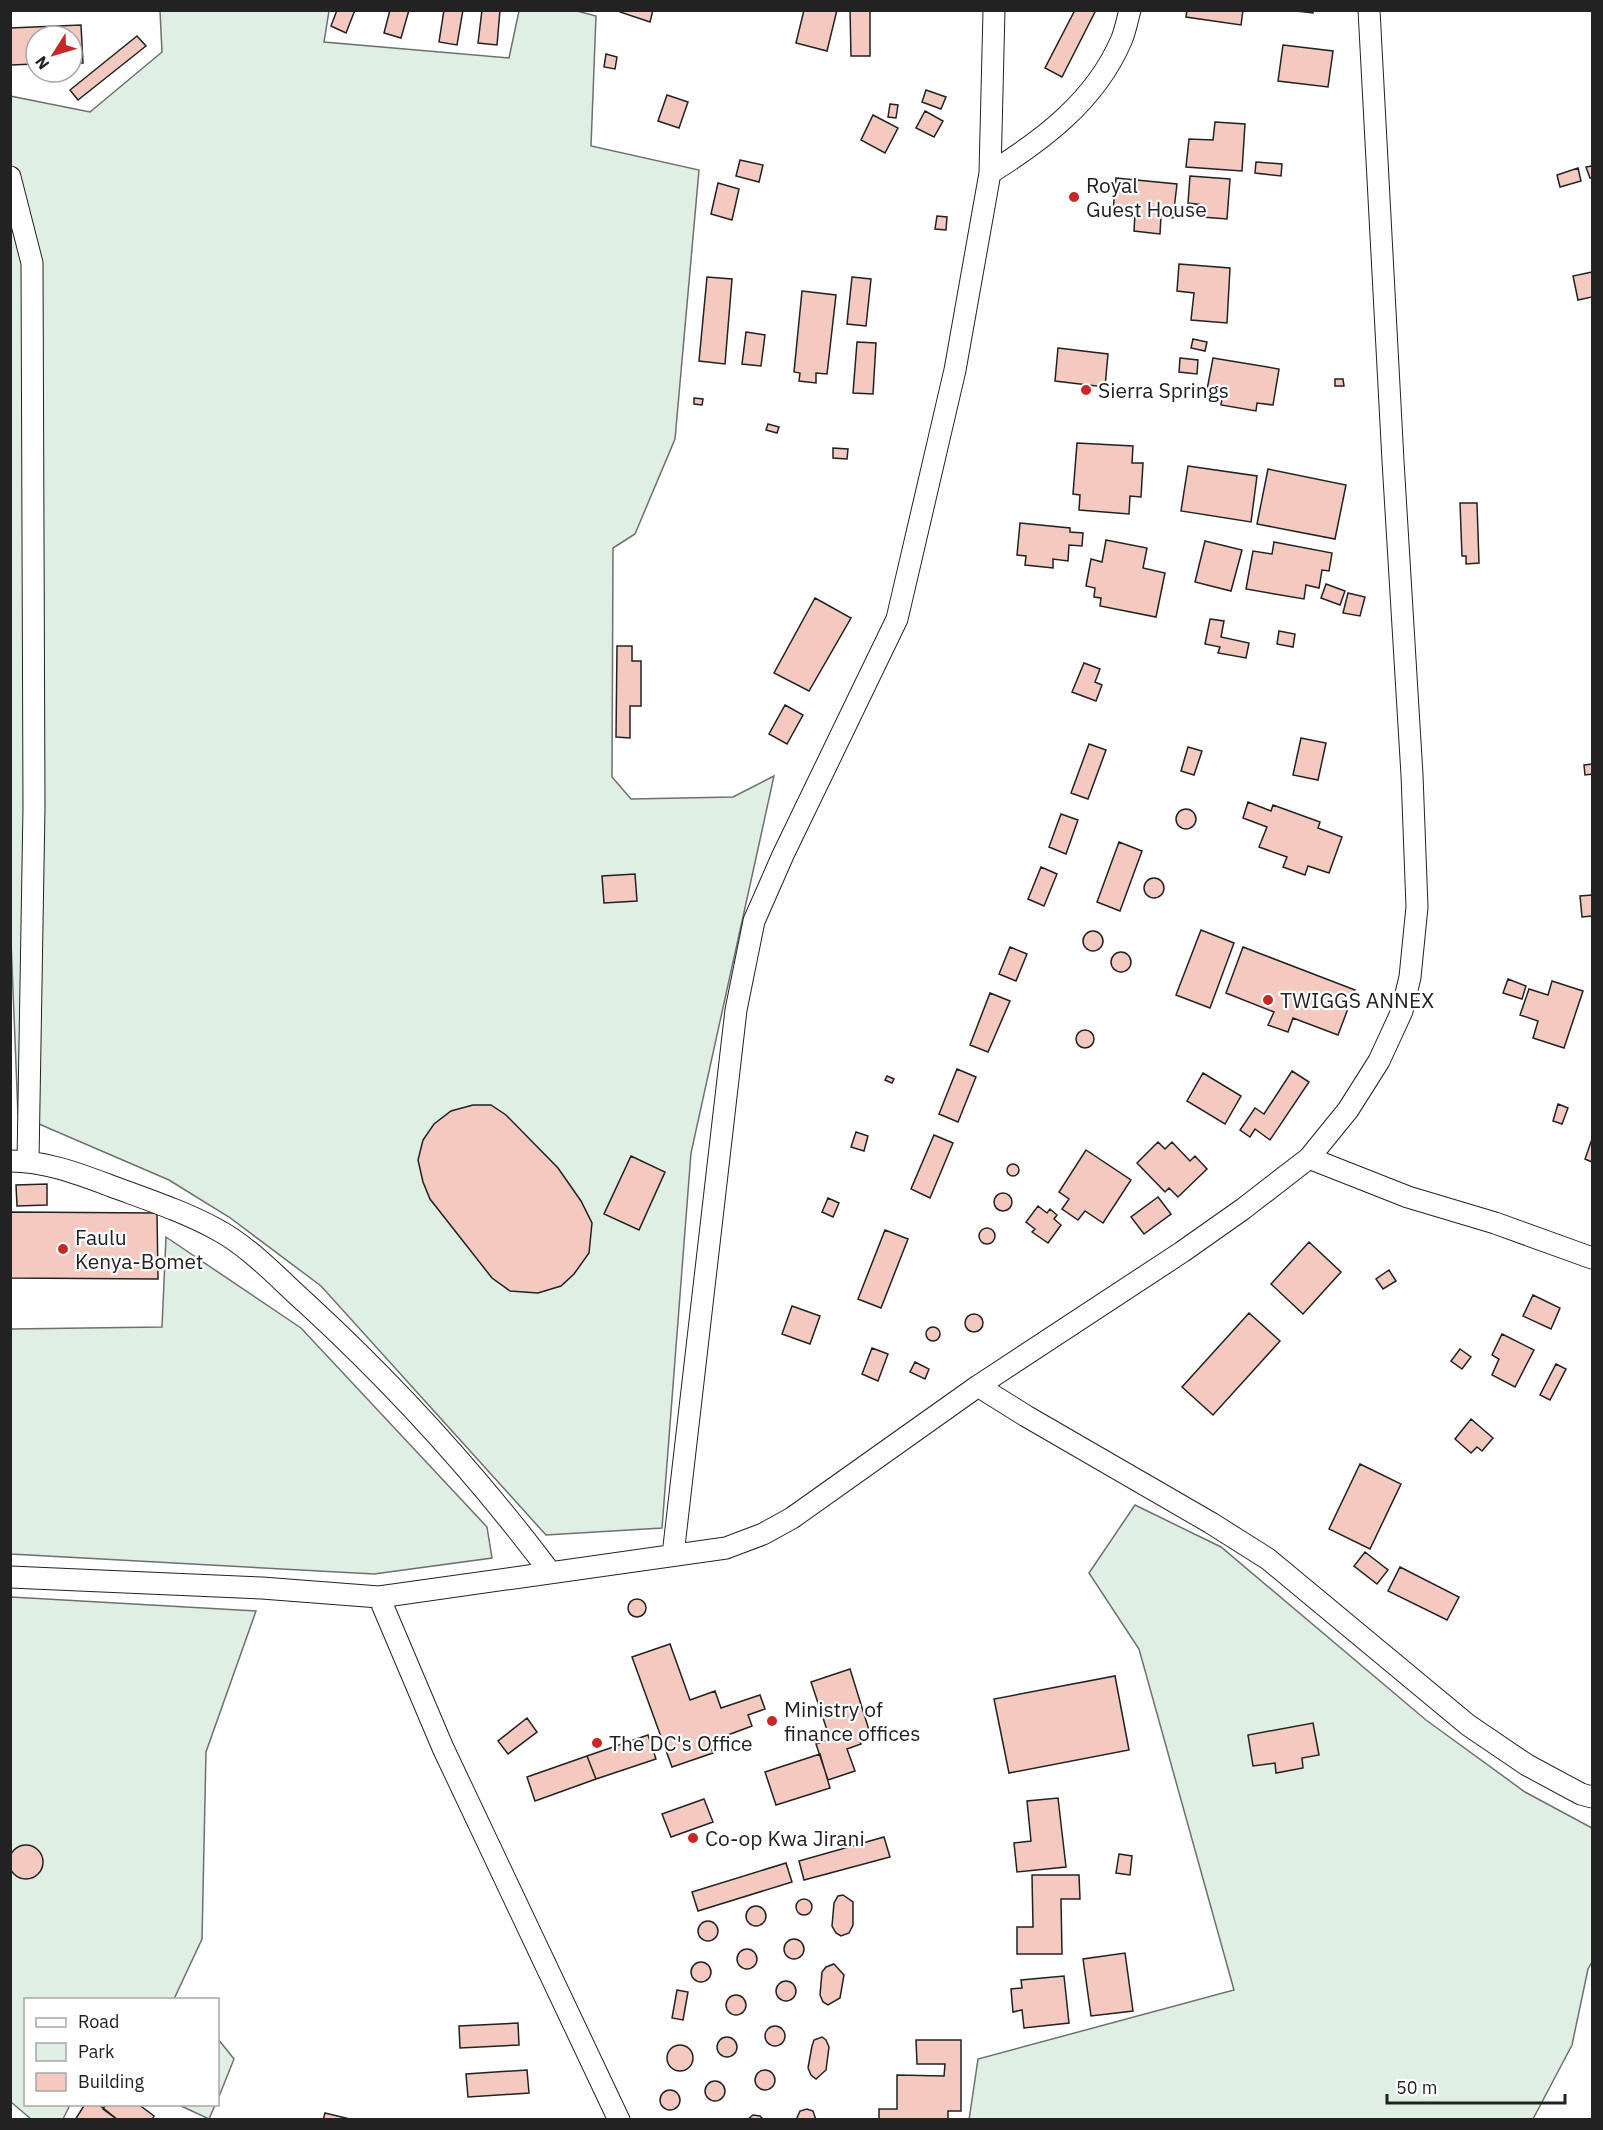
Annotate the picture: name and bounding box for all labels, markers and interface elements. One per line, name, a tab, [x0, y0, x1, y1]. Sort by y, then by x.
north arrow	[24, 24, 84, 84]
text: N	[31, 52, 53, 74]
place label: Royal Guest House	[1086, 171, 1207, 223]
marker: Royal Guest House	[1067, 190, 1081, 204]
place label: Sierra Springs	[1098, 376, 1229, 404]
marker: Sierra Springs	[1079, 383, 1093, 397]
place label: TWIGGS ANNEX	[1280, 986, 1434, 1014]
marker: TWIGGS ANNEX	[1261, 993, 1275, 1007]
place label: Faulu Kenya-Bomet	[75, 1223, 203, 1275]
marker: Faulu Kenya-Bomet	[56, 1242, 70, 1256]
place label: Ministry of finance offices	[784, 1695, 920, 1747]
marker: Ministry of finance offices	[765, 1714, 779, 1728]
place label: The DC's Office	[609, 1729, 753, 1757]
marker: The DC's Office	[590, 1736, 604, 1750]
place label: Co-op Kwa Jirani	[705, 1824, 865, 1852]
marker: Co-op Kwa Jirani	[686, 1831, 700, 1845]
legend	[24, 1998, 219, 2106]
text: Road	[78, 2010, 119, 2033]
text: Park	[78, 2040, 115, 2063]
scale bar	[1387, 2067, 1566, 2105]
text: Building	[78, 2070, 145, 2093]
text: 50 m	[1396, 2076, 1438, 2099]

